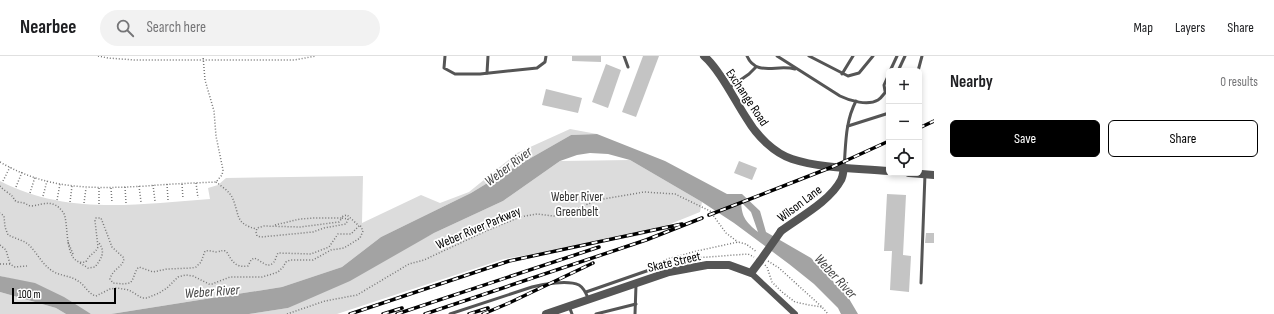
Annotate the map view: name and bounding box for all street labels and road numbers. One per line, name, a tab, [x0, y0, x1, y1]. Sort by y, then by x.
street label: Exchange Road	[722, 66, 772, 129]
street label: Wilson Lane	[774, 182, 825, 226]
street label: Weber River Parkway	[434, 203, 523, 253]
street label: Skate Street	[646, 248, 702, 276]

